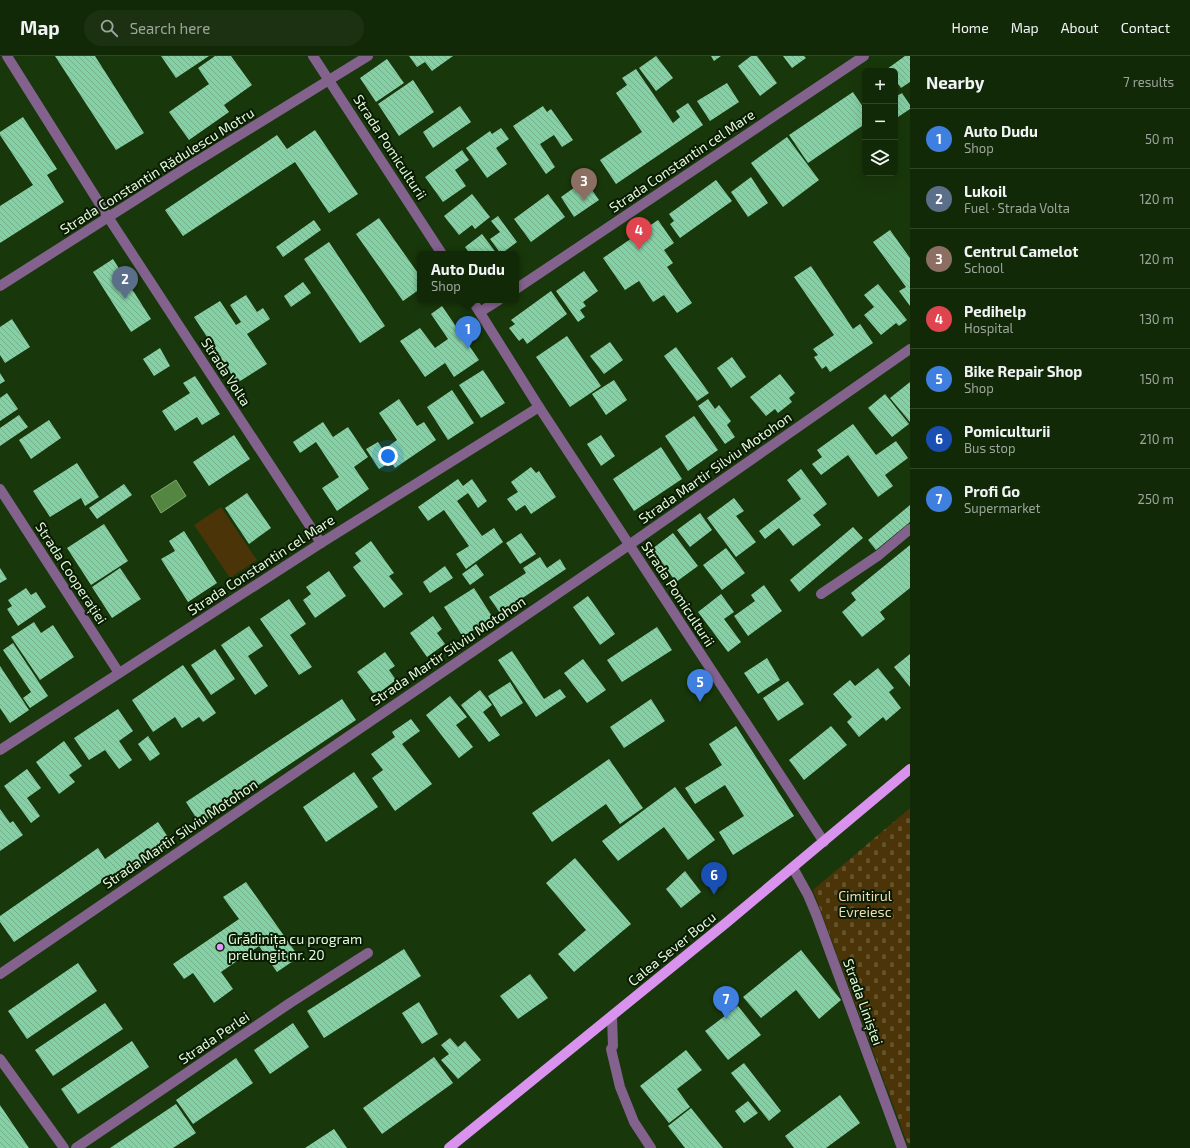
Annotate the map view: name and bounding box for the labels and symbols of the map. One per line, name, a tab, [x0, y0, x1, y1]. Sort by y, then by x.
street label: Strada Pomiculturii	[350, 91, 431, 202]
street label: Strada Constantin Rădulescu Motru	[56, 104, 257, 238]
street label: Strada Constantin cel Mare	[606, 106, 758, 216]
pin: 3	[571, 168, 597, 201]
pin: 4	[626, 217, 652, 250]
pin: 2	[112, 266, 138, 299]
pin: 1	[455, 316, 481, 349]
street label: Strada Volta	[198, 334, 255, 409]
street label: Strada Martir Silviu Motohon	[635, 408, 795, 527]
your location	[378, 446, 398, 466]
street label: Strada Constantin cel Mare	[184, 511, 337, 618]
street label: Strada Cooperației	[31, 519, 111, 627]
street label: Strada Pomiculturii	[638, 538, 719, 649]
street label: Strada Martir Silviu Motohon	[367, 592, 528, 709]
pin: 5	[687, 669, 713, 702]
street label: Strada Martir Silviu Motohon	[99, 775, 260, 892]
pin: 6	[701, 862, 727, 895]
park label: Cimitirul Evreiesc	[838, 887, 893, 920]
street label: Calea Sever Bocu	[624, 908, 719, 989]
place label: Grădinița cu program prelungit nr. 20	[228, 930, 362, 963]
marker: Grădinița cu program prelungit nr. 20	[215, 942, 225, 952]
street label: Strada Liniștei	[839, 956, 887, 1048]
pin: 7	[713, 986, 739, 1019]
street label: Strada Perlei	[175, 1008, 252, 1067]

